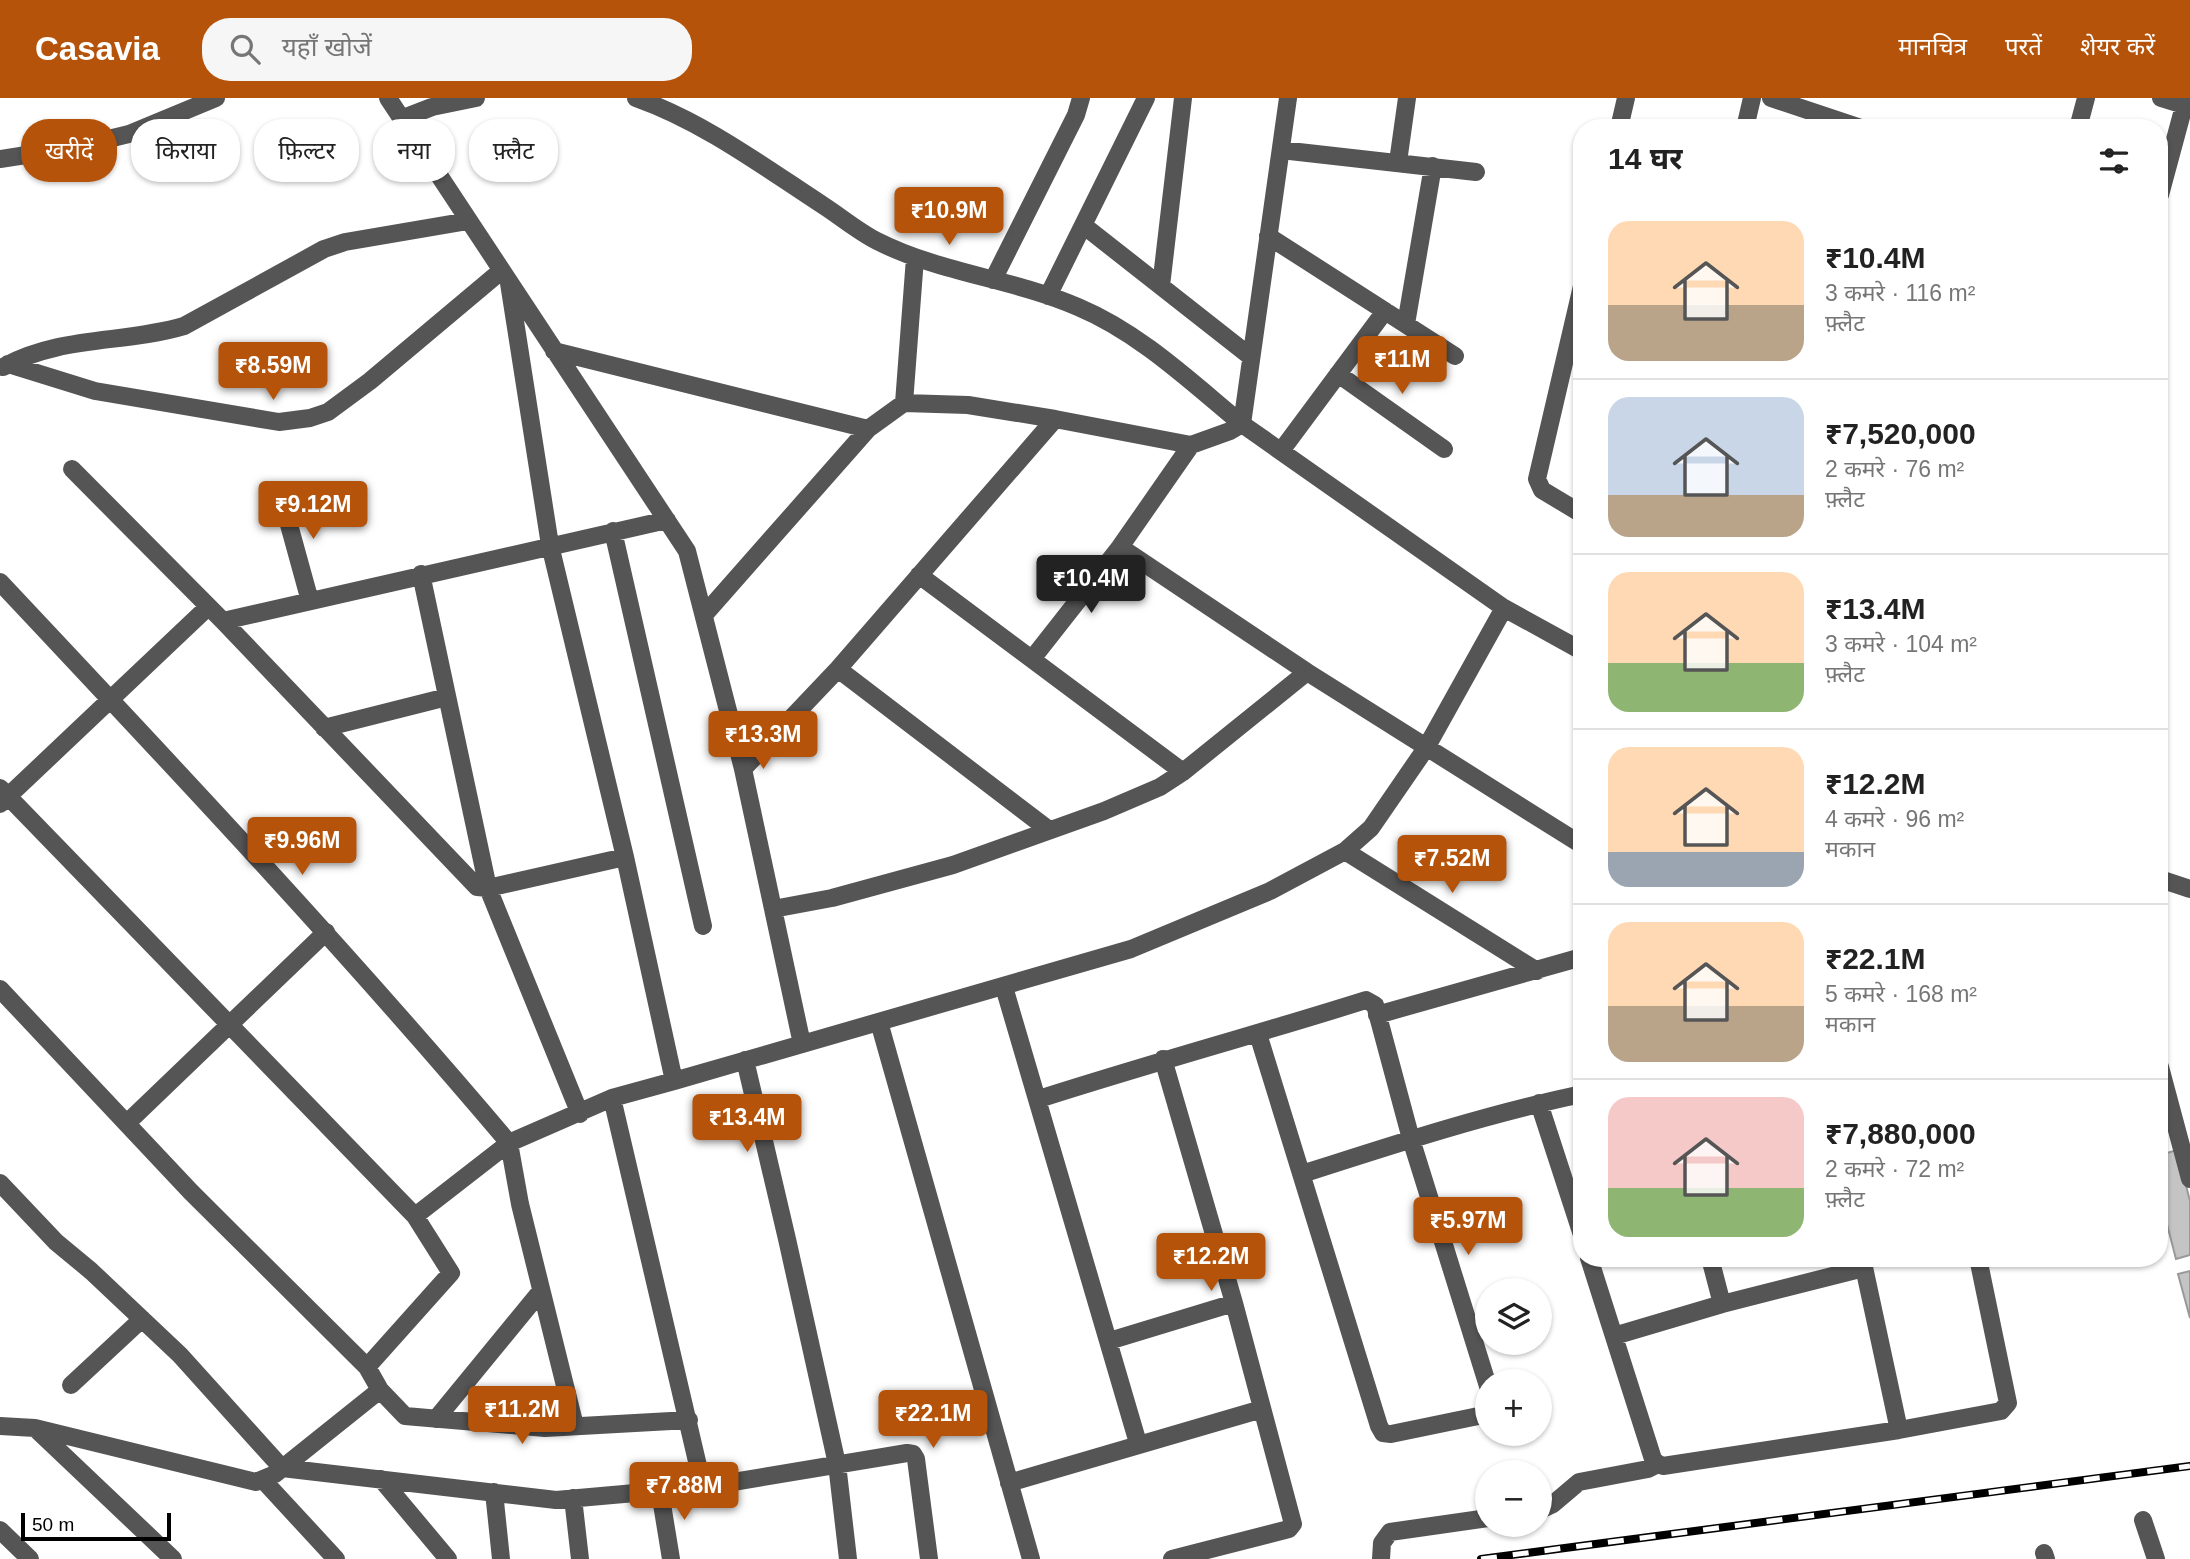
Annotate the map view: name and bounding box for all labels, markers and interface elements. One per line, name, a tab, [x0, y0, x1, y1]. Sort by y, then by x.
search box	[202, 18, 692, 81]
text: Casavia	[35, 30, 160, 67]
icon: search	[226, 30, 264, 68]
text: यहाँ खोजें	[282, 32, 372, 62]
text: मानचित्र	[1898, 33, 1967, 60]
text: परतें	[2005, 33, 2042, 60]
text: शेयर करें	[2080, 33, 2155, 60]
chip: खरीदें	[21, 119, 117, 182]
chip: किराया	[131, 119, 240, 182]
chip: फ़िल्टर	[254, 119, 359, 182]
chip: नया	[373, 119, 455, 182]
chip: फ़्लैट	[469, 119, 558, 182]
text: 14 घर	[1608, 142, 1682, 175]
icon: filters	[2095, 142, 2133, 180]
pin: ₹10.9M	[892, 188, 1006, 247]
text: ₹10.9M	[910, 197, 988, 223]
text: ₹10.4M	[1825, 241, 1926, 274]
icon: home	[1664, 249, 1748, 333]
text: 3 कमरे · 116 m²	[1825, 280, 1975, 306]
text: फ़्लैट	[1825, 310, 1865, 336]
pin: ₹11M	[1361, 336, 1443, 396]
pin: ₹8.59M	[216, 342, 330, 402]
text: ₹11M	[1374, 346, 1430, 372]
text: ₹8.59M	[234, 352, 312, 378]
text: ₹7,520,000	[1825, 417, 1976, 450]
icon: home	[1664, 425, 1748, 509]
text: 2 कमरे · 76 m²	[1825, 456, 1964, 482]
pin: ₹9.12M	[256, 482, 370, 541]
text: फ़्लैट	[1825, 486, 1865, 512]
text: ₹9.12M	[274, 491, 352, 517]
pin: ₹10.4M	[1034, 556, 1148, 615]
text: ₹10.4M	[1052, 565, 1130, 591]
text: ₹13.4M	[1825, 592, 1926, 625]
icon: home	[1664, 600, 1748, 684]
text: 3 कमरे · 104 m²	[1825, 631, 1977, 657]
text: फ़्लैट	[1825, 661, 1865, 687]
pin: ₹13.3M	[706, 712, 820, 771]
text: ₹13.3M	[724, 721, 802, 747]
text: ₹12.2M	[1825, 767, 1926, 800]
icon: home	[1664, 775, 1748, 859]
text: 4 कमरे · 96 m²	[1825, 806, 1964, 832]
pin: ₹9.96M	[245, 818, 359, 877]
text: ₹9.96M	[263, 827, 341, 853]
pin: ₹7.52M	[1395, 836, 1509, 895]
text: मकान	[1825, 836, 1875, 862]
text: ₹7.52M	[1413, 845, 1491, 871]
text: ₹22.1M	[1825, 942, 1926, 975]
icon: home	[1664, 950, 1748, 1034]
text: 5 कमरे · 168 m²	[1825, 981, 1977, 1007]
text: मकान	[1825, 1011, 1875, 1037]
pin: ₹13.4M	[690, 1094, 804, 1154]
text: ₹13.4M	[708, 1104, 786, 1130]
text: ₹7,880,000	[1825, 1117, 1976, 1150]
icon: home	[1664, 1125, 1748, 1209]
text: 2 कमरे · 72 m²	[1825, 1156, 1964, 1182]
text: फ़्लैट	[1825, 1186, 1865, 1212]
pin: ₹5.97M	[1411, 1198, 1525, 1257]
text: ₹5.97M	[1429, 1207, 1507, 1233]
pin: ₹12.2M	[1154, 1234, 1268, 1293]
text: ₹12.2M	[1172, 1243, 1250, 1269]
map controls	[1475, 1278, 1552, 1537]
button: layers	[1475, 1278, 1552, 1355]
button: +	[1475, 1369, 1552, 1446]
pin: ₹11.2M	[465, 1386, 579, 1446]
pin: ₹22.1M	[876, 1390, 990, 1450]
text: ₹11.2M	[484, 1396, 560, 1422]
text: ₹22.1M	[894, 1400, 972, 1426]
button: −	[1475, 1460, 1552, 1537]
pin: ₹7.88M	[627, 1462, 741, 1522]
text: ₹7.88M	[645, 1472, 723, 1498]
scale bar	[21, 1510, 172, 1542]
text: 50 m	[32, 1514, 74, 1535]

